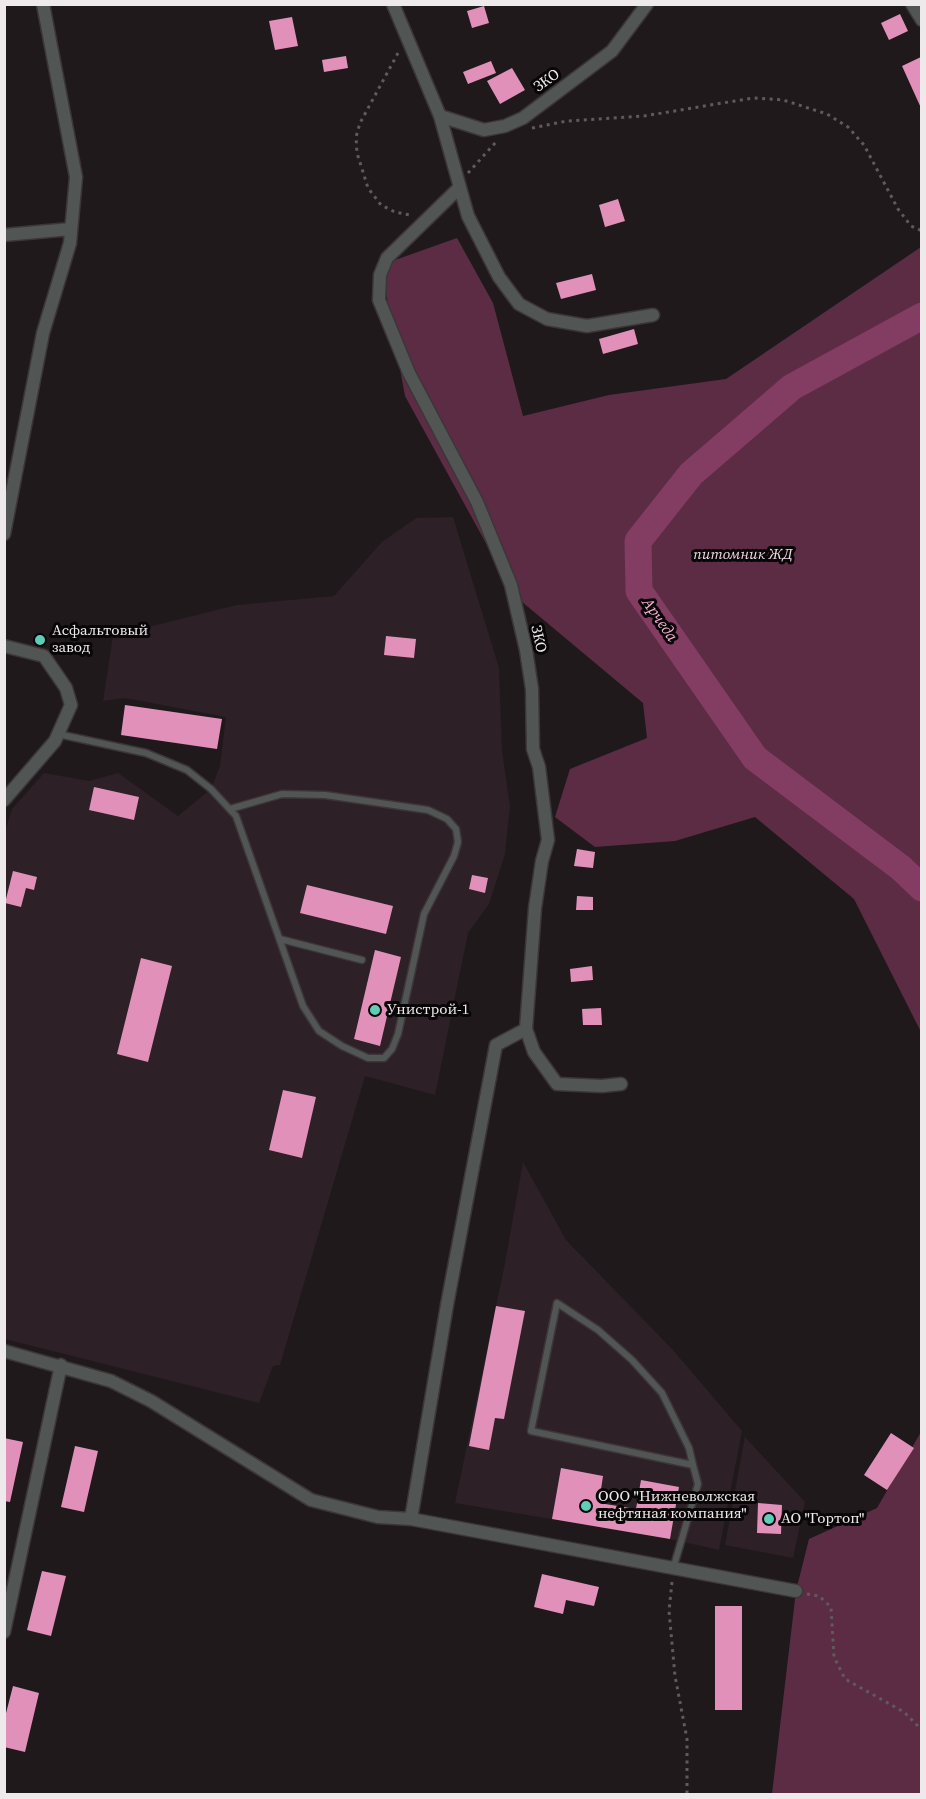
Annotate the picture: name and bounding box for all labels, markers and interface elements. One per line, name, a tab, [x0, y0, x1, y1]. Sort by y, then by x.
street label: ЗКО	[530, 66, 564, 96]
park label: питомник ЖД	[693, 546, 793, 564]
water label: Арчеда	[637, 594, 681, 646]
place label: Асфальтовый завод	[52, 622, 148, 657]
street label: ЗКО	[526, 624, 550, 654]
marker: Асфальтовый завод	[33, 633, 47, 647]
place label: Унистрой-1	[387, 1001, 469, 1019]
marker: Унистрой-1	[368, 1003, 382, 1017]
place label: ООО "Нижневолжская нефтяная компания"	[598, 1488, 755, 1523]
marker: ООО "Нижневолжская нефтяная компания"	[579, 1499, 593, 1513]
place label: АО "Гортоп"	[781, 1510, 864, 1528]
marker: АО "Гортоп"	[762, 1512, 776, 1526]

